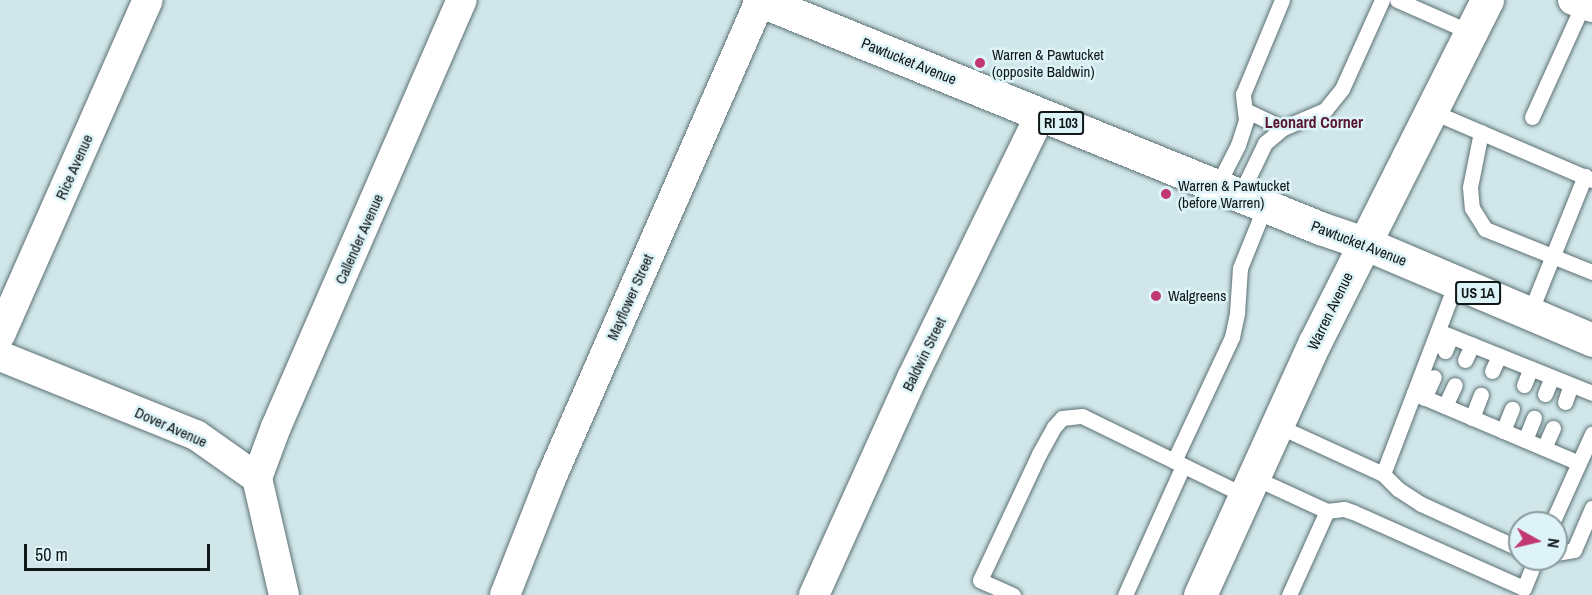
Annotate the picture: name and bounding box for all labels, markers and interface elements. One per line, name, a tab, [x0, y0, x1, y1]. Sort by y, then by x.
street label: Pawtucket Avenue	[858, 34, 960, 88]
place label: Warren & Pawtucket (opposite Baldwin)	[992, 45, 1104, 80]
marker: Warren & Pawtucket (opposite Baldwin)	[973, 56, 987, 70]
road number: RI 103	[1037, 112, 1085, 134]
district label: Leonard Corner	[1265, 112, 1363, 132]
street label: Rice Avenue	[51, 131, 97, 203]
place label: Warren & Pawtucket (before Warren)	[1178, 176, 1290, 211]
marker: Warren & Pawtucket (before Warren)	[1159, 187, 1173, 201]
street label: Callender Avenue	[331, 191, 387, 287]
street label: Pawtucket Avenue	[1308, 216, 1410, 270]
street label: Mayflower Street	[603, 251, 657, 343]
street label: Warren Avenue	[1303, 269, 1357, 353]
road number: US 1A	[1454, 282, 1502, 304]
place label: Walgreens	[1168, 287, 1226, 305]
marker: Walgreens	[1149, 289, 1163, 303]
street label: Baldwin Street	[898, 314, 950, 394]
street label: Dover Avenue	[132, 403, 210, 451]
north arrow	[1508, 511, 1568, 571]
scale bar	[27, 532, 213, 570]
text: N	[1542, 537, 1565, 549]
text: 50 m	[35, 542, 68, 567]

